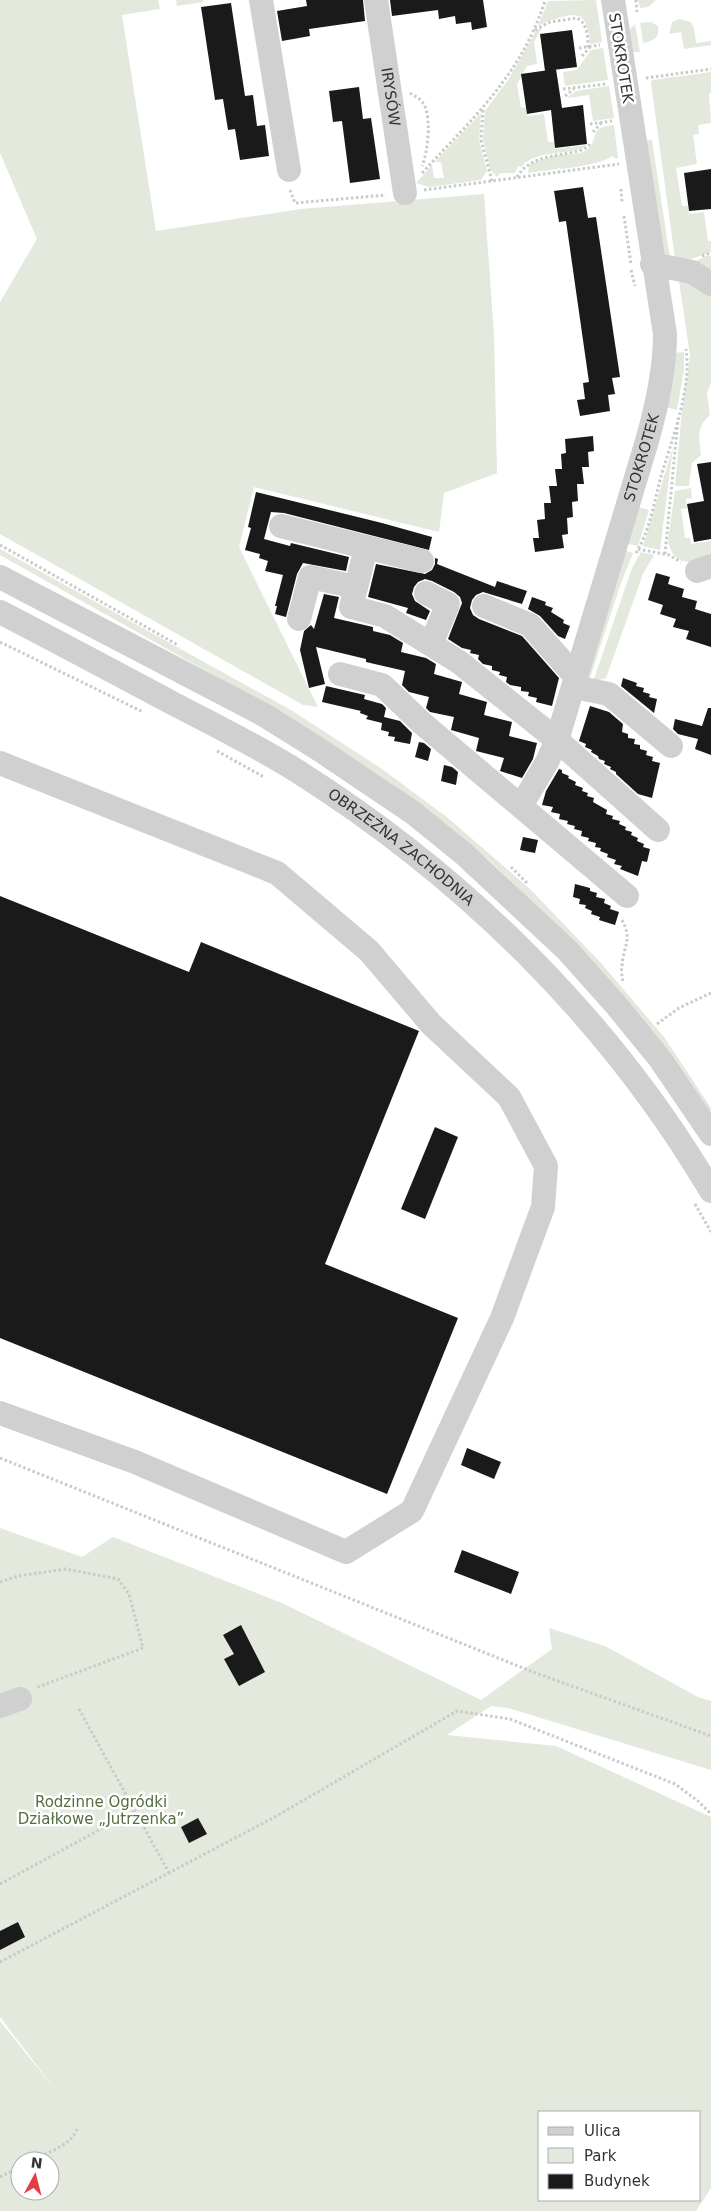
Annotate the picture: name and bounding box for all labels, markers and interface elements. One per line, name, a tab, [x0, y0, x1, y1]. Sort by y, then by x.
street label: STOKROTEK	[605, 12, 637, 106]
street label: IRYSÓW	[377, 66, 404, 128]
street label: STOKROTEK	[620, 411, 663, 504]
street label: OBRZEŻNA ZACHODNIA	[325, 785, 479, 910]
park label: Rodzinne Ogródki Działkowe „Jutrzenka”	[18, 1793, 184, 1828]
legend	[538, 2111, 701, 2201]
text: Ulica	[584, 2122, 621, 2140]
text: Park	[584, 2147, 617, 2165]
north arrow	[10, 2151, 60, 2201]
text: N	[30, 2154, 43, 2172]
text: Budynek	[584, 2172, 650, 2190]

